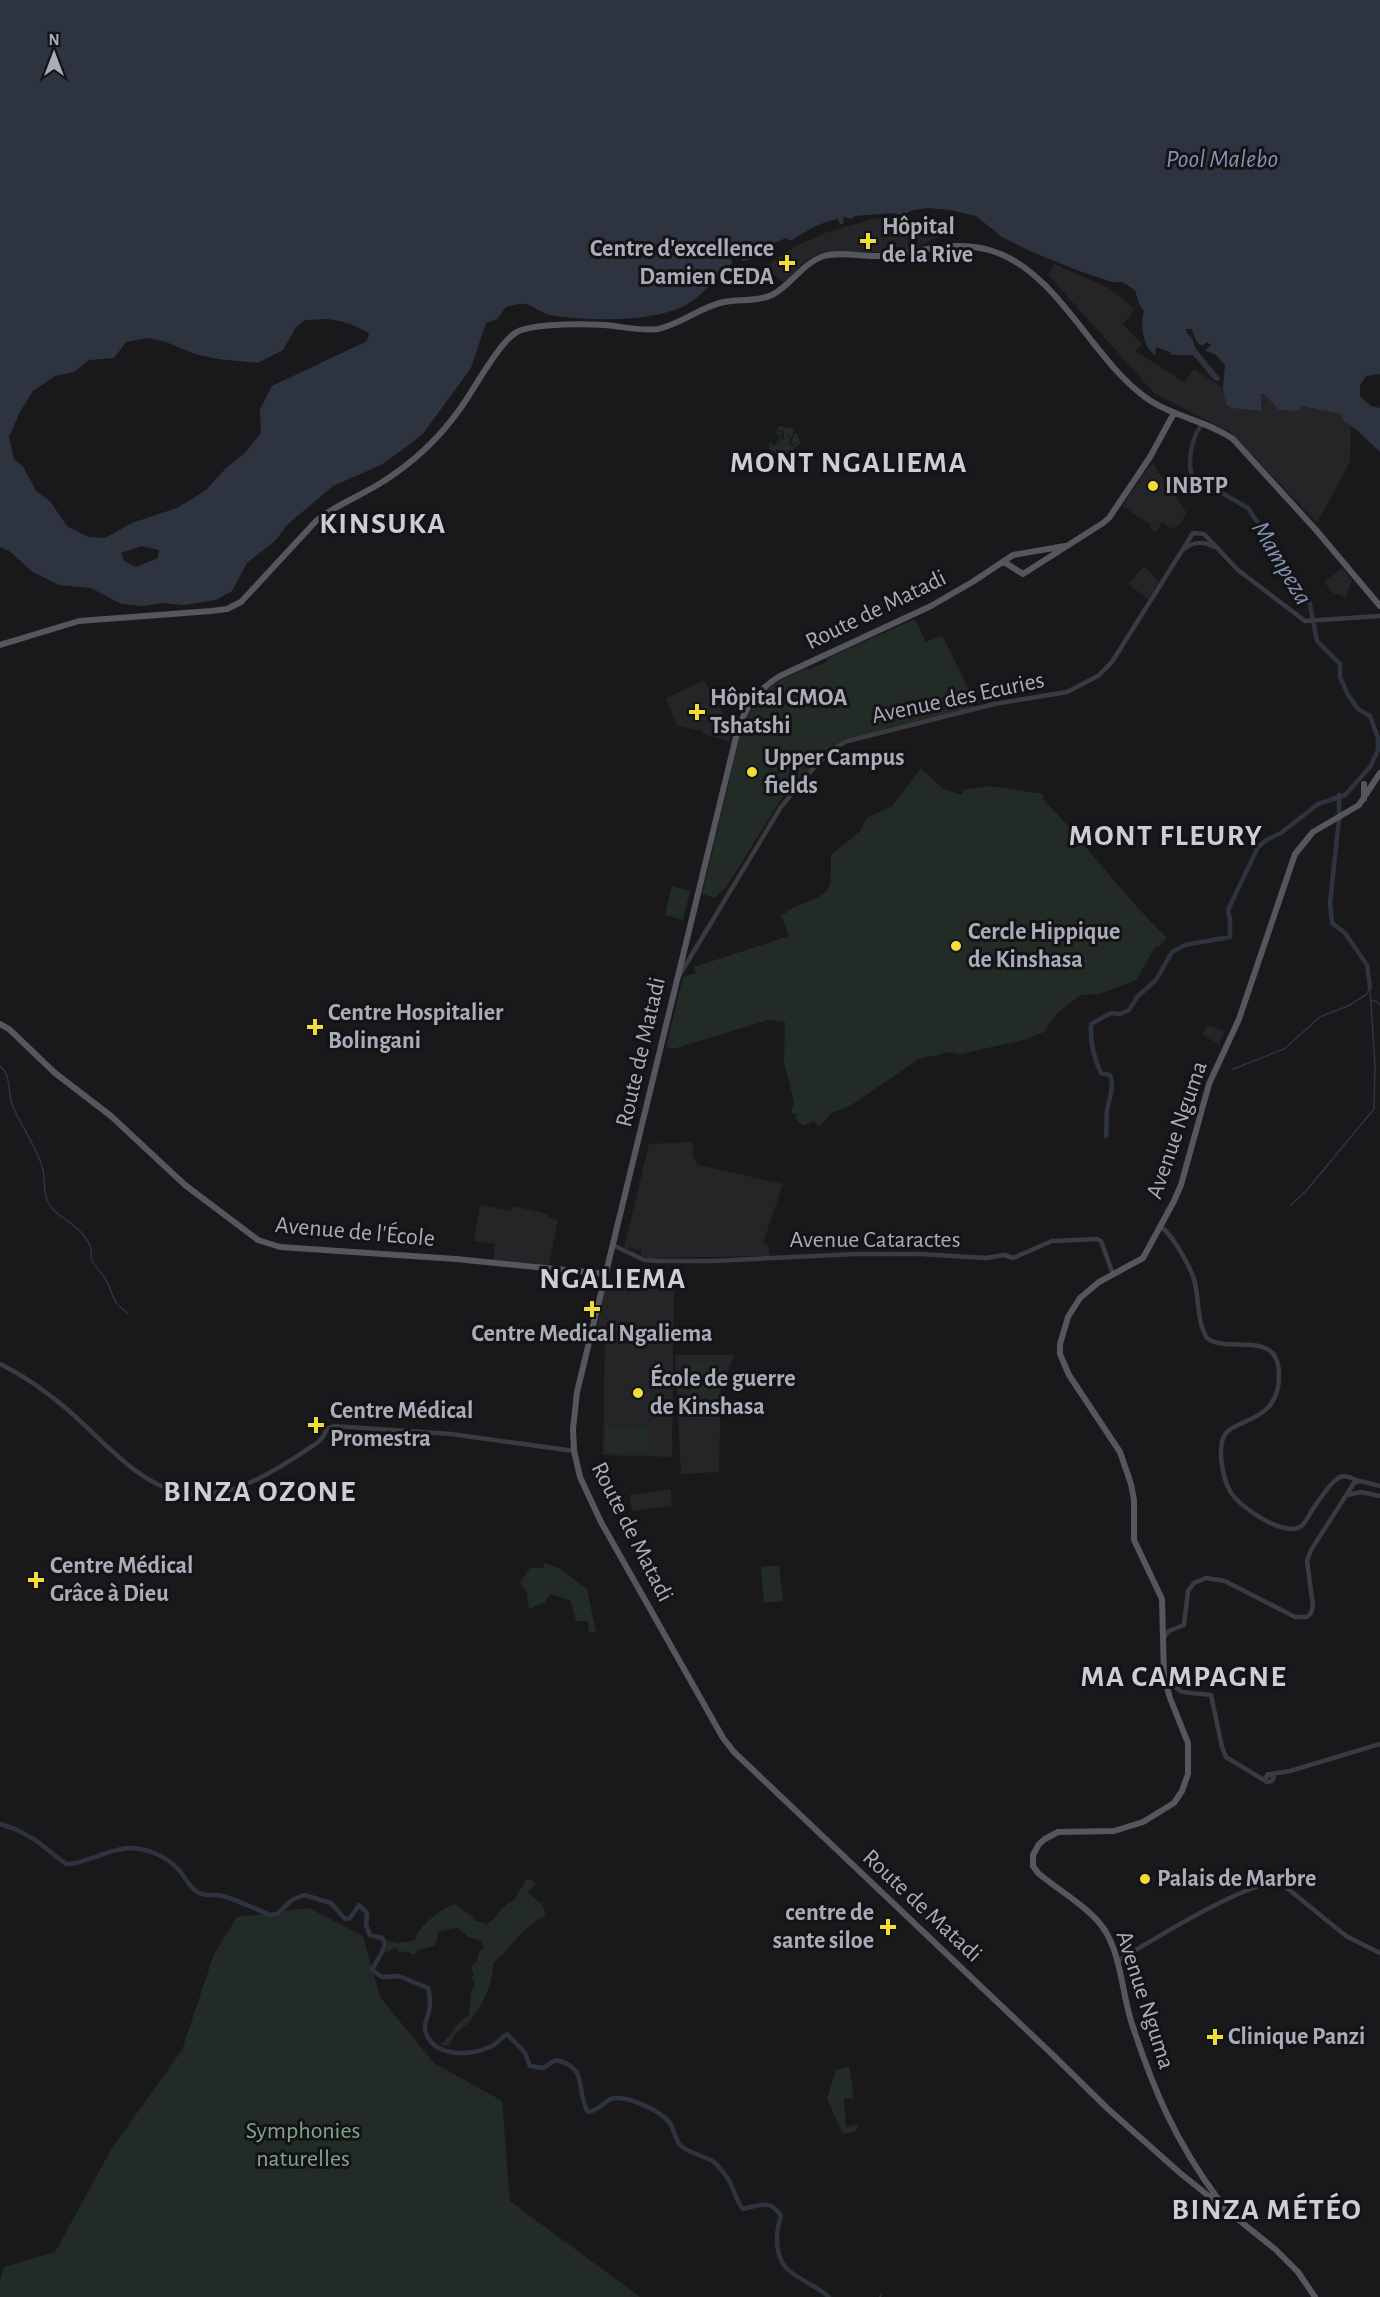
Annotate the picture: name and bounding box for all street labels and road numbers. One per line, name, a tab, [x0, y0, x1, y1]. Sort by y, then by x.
street label: Route de Matadi	[802, 566, 950, 654]
street label: Avenue des Ecuries	[869, 668, 1047, 728]
street label: Route de Matadi	[612, 975, 670, 1129]
street label: Avenue Nguma	[1142, 1058, 1212, 1202]
street label: Avenue de l'École	[274, 1211, 436, 1251]
street label: Avenue Cataractes	[789, 1228, 961, 1252]
street label: Route de Matadi	[587, 1458, 677, 1606]
street label: Route de Matadi	[858, 1845, 986, 1967]
street label: Avenue Nguma	[1111, 1928, 1179, 2072]

